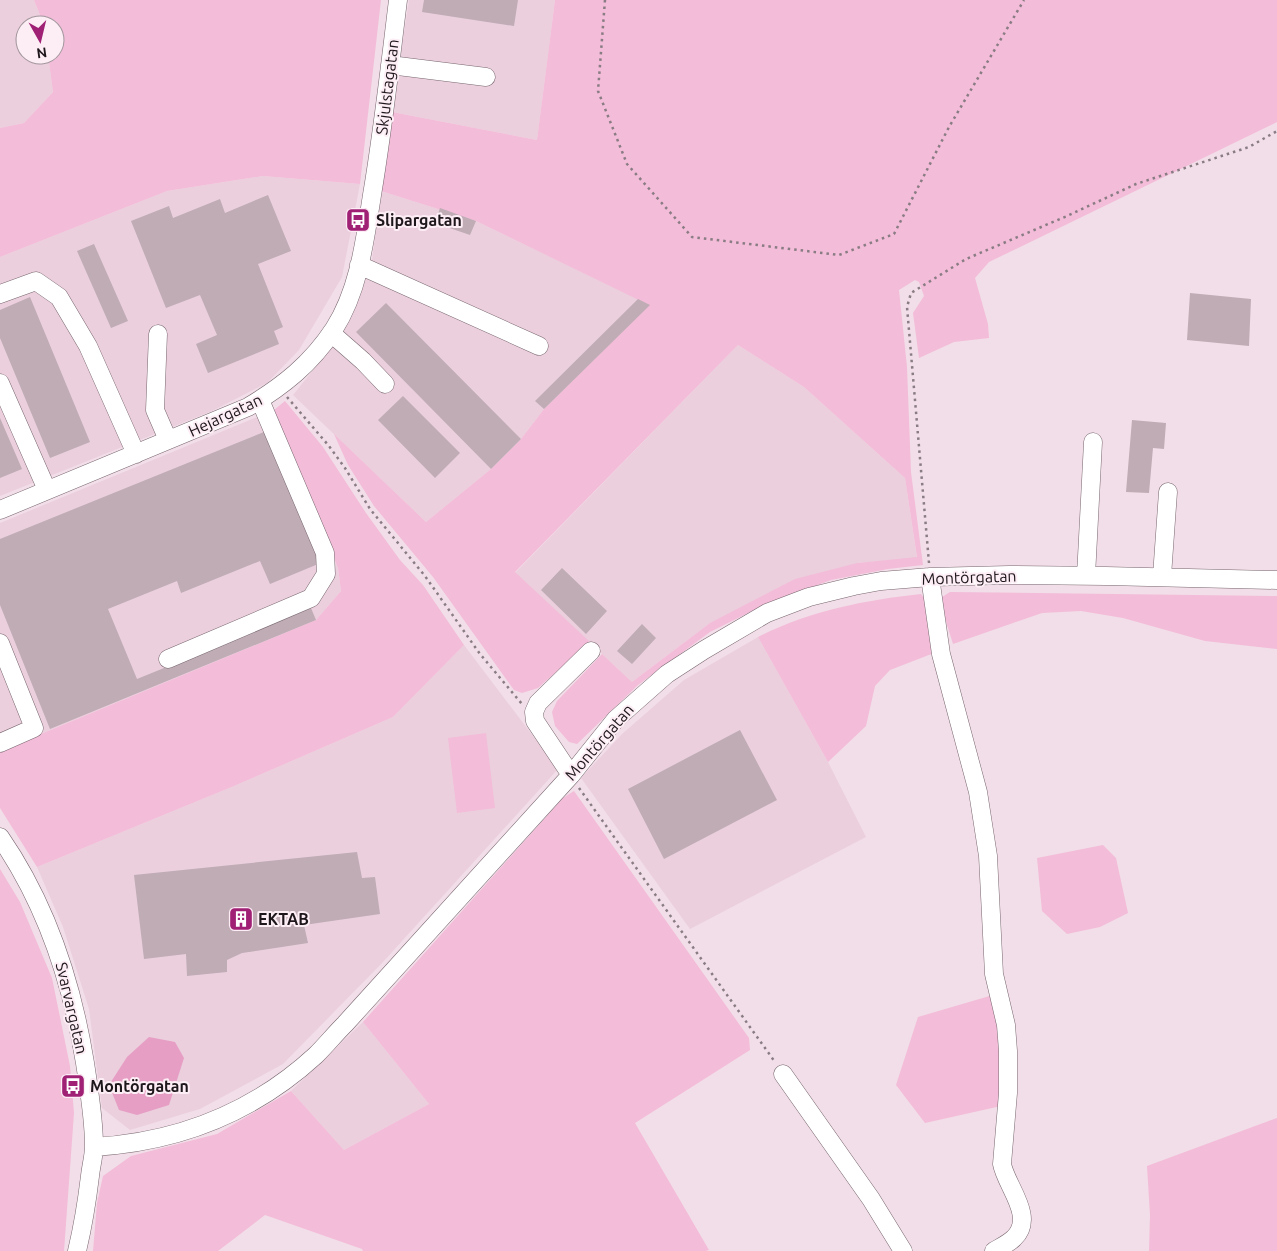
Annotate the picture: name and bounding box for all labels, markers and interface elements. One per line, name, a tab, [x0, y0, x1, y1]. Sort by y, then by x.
north arrow	[15, 15, 65, 65]
street label: Skjulstagatan	[372, 38, 402, 136]
text: N	[36, 44, 48, 62]
bus stop icon: Slipargatan	[345, 207, 371, 233]
place label: Slipargatan	[376, 211, 462, 229]
street label: Hejargatan	[185, 390, 265, 440]
street label: Montörgatan	[921, 566, 1017, 588]
street label: Montörgatan	[561, 700, 637, 784]
building icon: EKTAB	[228, 906, 254, 932]
place label: EKTAB	[258, 910, 309, 928]
street label: Svarvargatan	[53, 960, 91, 1056]
bus stop icon: Montörgatan	[60, 1073, 86, 1099]
place label: Montörgatan	[90, 1077, 189, 1095]

